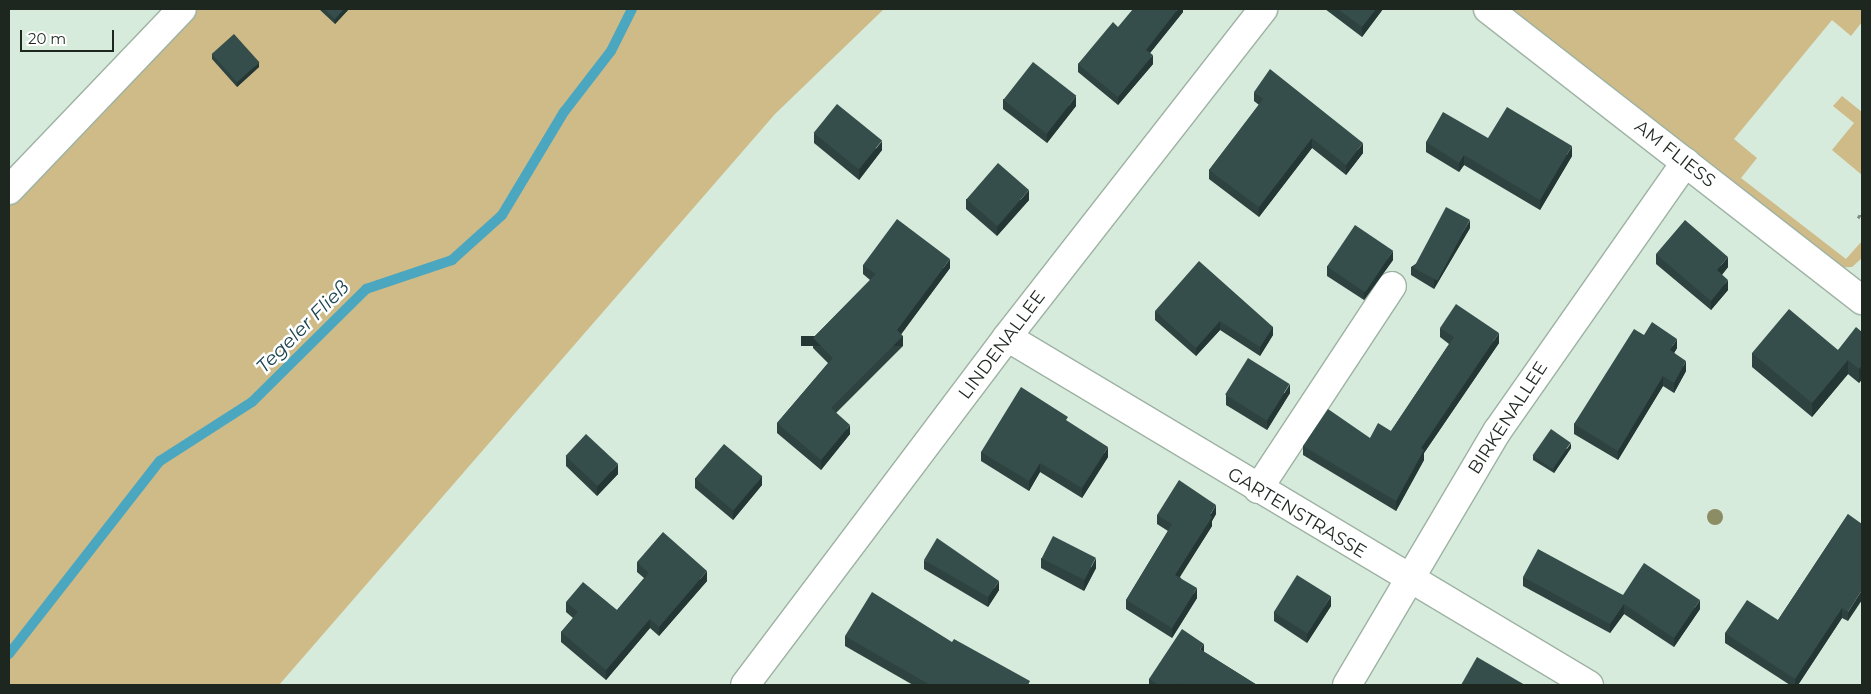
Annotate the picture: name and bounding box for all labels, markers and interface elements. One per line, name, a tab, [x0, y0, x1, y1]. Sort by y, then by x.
scale bar	[22, 20, 116, 52]
text: 20 m	[28, 29, 66, 48]
street label: AM FLIESS	[1630, 116, 1720, 192]
water label: Tegeler Fließ	[252, 276, 354, 378]
street label: LINDENALLEE	[954, 286, 1050, 404]
street label: BIRKENALLEE	[1464, 358, 1552, 478]
street label: GARTENSTRASSE	[1224, 463, 1370, 563]

